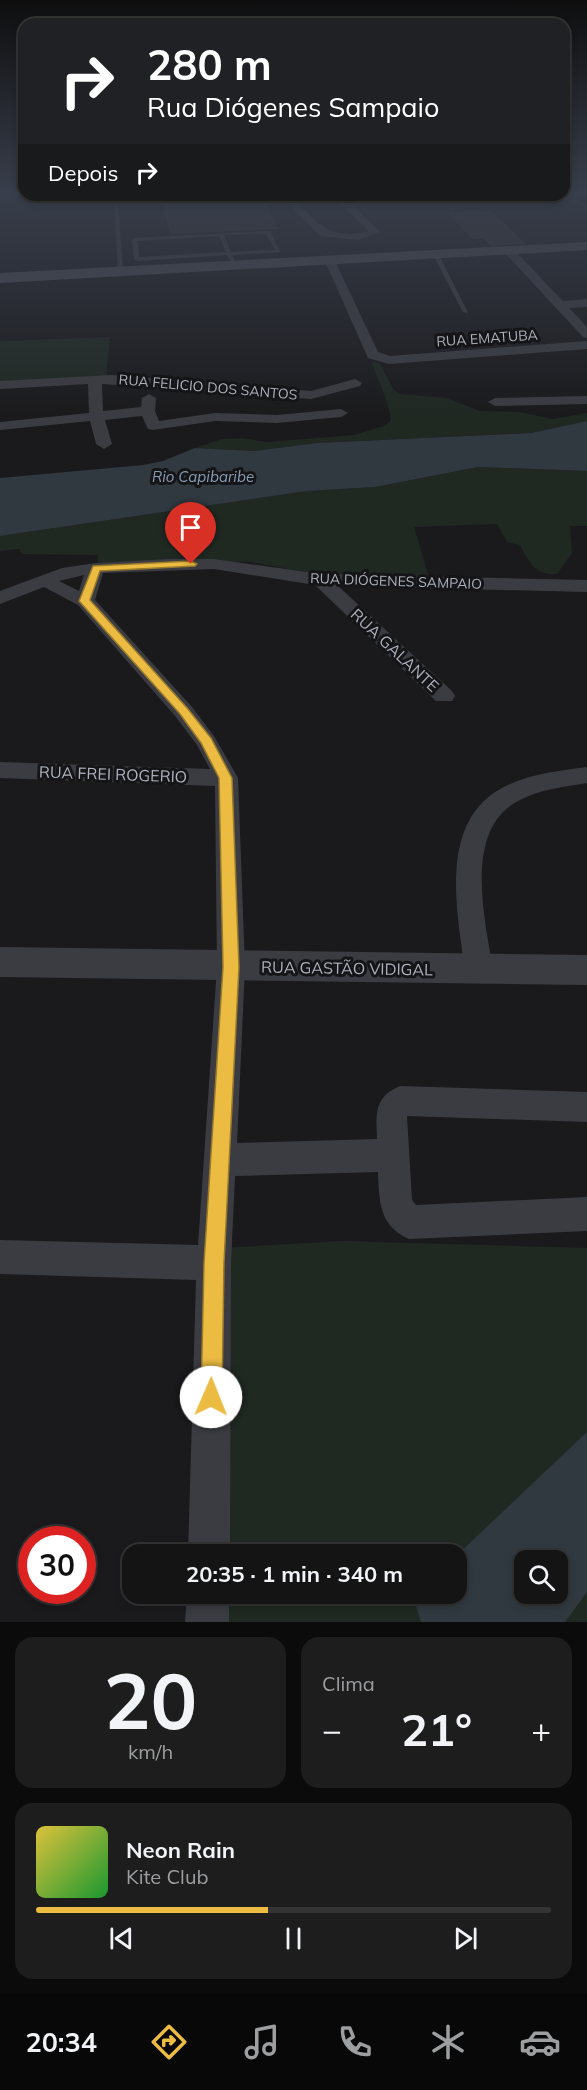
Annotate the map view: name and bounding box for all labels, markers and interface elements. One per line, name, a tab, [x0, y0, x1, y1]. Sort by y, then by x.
text: 280 m	[147, 38, 272, 91]
icon: right	[48, 42, 126, 120]
text: Rua Diógenes Sampaio	[147, 90, 439, 124]
icon: right	[130, 156, 163, 189]
text: Depois	[48, 159, 118, 187]
street label: RUA EMATUBA	[436, 325, 539, 351]
street label: RUA FELICIO DOS SANTOS	[118, 370, 298, 404]
water label: Rio Capibaribe	[152, 467, 254, 486]
pin	[165, 502, 216, 564]
icon: arrive	[174, 511, 207, 544]
street label: RUA DIÓGENES SAMPAIO	[310, 569, 482, 593]
street label: RUA GALANTE	[347, 604, 443, 696]
street label: RUA FREI ROGERIO	[38, 761, 188, 787]
street label: RUA GASTÃO VIDIGAL	[261, 957, 433, 980]
position arrow	[179, 1365, 243, 1429]
speed limit sign: 30	[18, 1526, 96, 1604]
map controls	[514, 1550, 568, 1604]
button: search	[514, 1550, 568, 1604]
text: 20:35 · 1 min · 340 m	[186, 1560, 403, 1588]
text: 20	[104, 1651, 197, 1749]
text: Clima	[322, 1671, 375, 1696]
text: 21°	[401, 1701, 472, 1757]
text: −	[322, 1709, 342, 1750]
text: +	[531, 1709, 551, 1750]
text: km/h	[128, 1739, 173, 1764]
text: Neon Rain	[126, 1836, 235, 1864]
text: Kite Club	[126, 1864, 208, 1889]
icon: previous	[105, 1922, 138, 1955]
icon: pause	[277, 1922, 310, 1955]
icon: next	[449, 1922, 482, 1955]
icon: directions	[148, 2021, 190, 2063]
icon: music	[241, 2021, 283, 2063]
icon: phone	[334, 2021, 376, 2063]
icon: climate	[427, 2021, 469, 2063]
icon: car	[519, 2021, 561, 2063]
text: 20:34	[25, 2025, 97, 2059]

